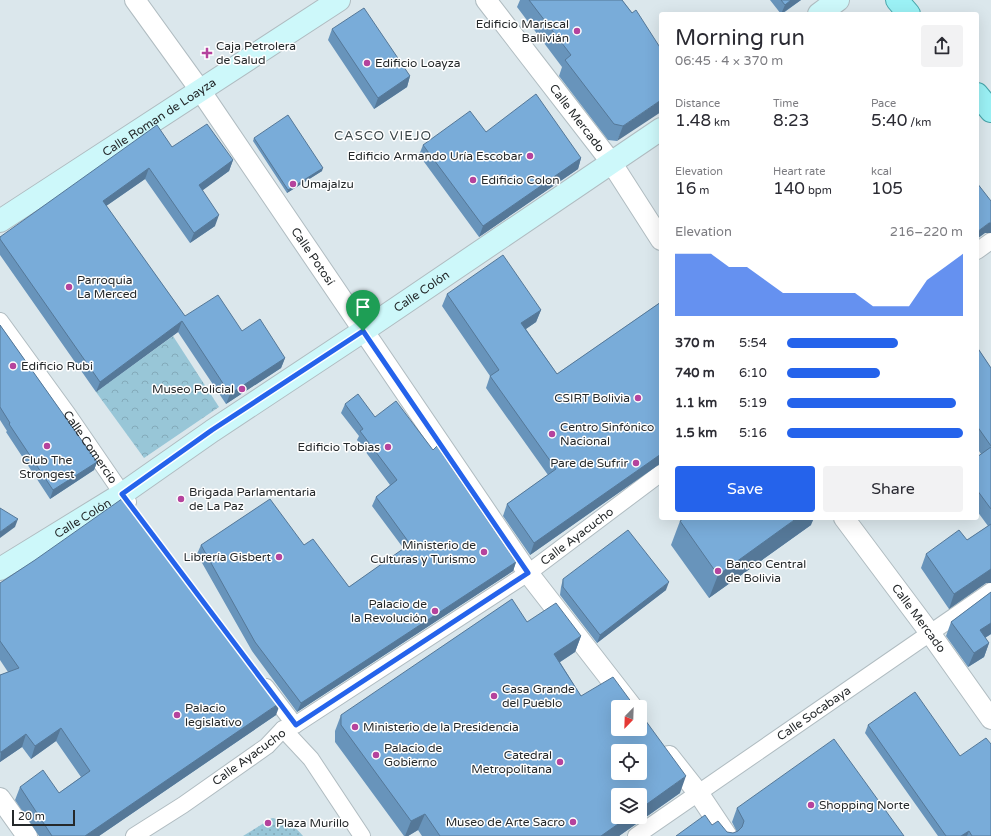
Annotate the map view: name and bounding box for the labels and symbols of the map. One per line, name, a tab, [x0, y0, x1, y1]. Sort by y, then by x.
place label: Edificio Mariscal Ballivián	[476, 17, 569, 45]
marker: Edificio Mariscal Ballivián	[572, 26, 582, 36]
place label: Caja Petrolera de Salud	[216, 39, 296, 67]
marker: Caja Petrolera de Salud	[201, 47, 213, 59]
place label: Edificio Loayza	[375, 56, 461, 70]
marker: Edificio Loayza	[362, 58, 372, 68]
street label: Calle Roman de Loayza	[100, 75, 219, 159]
street label: Calle Mercado	[547, 81, 608, 155]
district label: CASCO VIEJO	[334, 128, 432, 144]
place label: Edificio Armando Uría Escobar	[348, 149, 522, 163]
marker: Edificio Armando Uría Escobar	[525, 151, 535, 161]
place label: Edificio Colon	[481, 173, 560, 187]
marker: Edificio Colon	[468, 175, 478, 185]
place label: Umajalzu	[301, 177, 354, 191]
marker: Umajalzu	[288, 179, 298, 189]
street label: Calle Potosí	[288, 225, 337, 288]
street label: Calle Colón	[391, 267, 452, 315]
place label: Parroquia La Merced	[77, 273, 137, 301]
marker: Parroquia La Merced	[64, 282, 74, 292]
pin	[346, 290, 380, 331]
place label: Edificio Rubi	[21, 359, 93, 373]
marker: Edificio Rubi	[8, 361, 18, 371]
place label: Museo Policial	[152, 382, 234, 396]
marker: Museo Policial	[237, 384, 247, 394]
place label: CSIRT Bolivia	[554, 391, 630, 405]
marker: CSIRT Bolivia	[633, 393, 643, 403]
street label: Calle Comercio	[60, 408, 120, 486]
place label: Centro Sinfónico Nacional	[560, 420, 654, 448]
marker: Centro Sinfónico Nacional	[547, 429, 557, 439]
place label: Edificio Tobias	[298, 440, 380, 454]
marker: Club The Strongest	[42, 441, 52, 451]
marker: Edificio Tobias	[383, 442, 393, 452]
place label: Club The Strongest	[19, 453, 75, 481]
place label: Pare de Sufrir	[550, 456, 628, 470]
marker: Pare de Sufrir	[631, 458, 641, 468]
place label: Brigada Parlamentaria de La Paz	[189, 485, 316, 513]
marker: Brigada Parlamentaria de La Paz	[176, 494, 186, 504]
street label: Calle Colón	[52, 495, 114, 541]
street label: Calle Ayacucho	[538, 504, 616, 568]
place label: Ministerio de Culturas y Turismo	[370, 538, 476, 566]
marker: Ministerio de Culturas y Turismo	[479, 547, 489, 557]
place label: Librería Gisbert	[183, 550, 271, 564]
marker: Librería Gisbert	[274, 552, 284, 562]
place label: Banco Central de Bolivia	[726, 557, 806, 585]
marker: Banco Central de Bolivia	[713, 566, 723, 576]
street label: Calle Mercado	[889, 581, 949, 655]
place label: Palacio de la Revolución	[351, 597, 427, 625]
marker: Palacio de la Revolución	[430, 606, 440, 616]
place label: Casa Grande del Pueblo	[502, 682, 575, 710]
street label: Calle Socabaya	[774, 683, 853, 744]
marker: Casa Grande del Pueblo	[489, 691, 499, 701]
north arrow	[611, 700, 647, 736]
place label: Palacio legislativo	[185, 701, 242, 729]
marker: Palacio legislativo	[172, 710, 182, 720]
place label: Ministerio de la Presidencia	[363, 720, 519, 734]
marker: Ministerio de la Presidencia	[350, 722, 360, 732]
street label: Calle Ayacucho	[210, 726, 288, 788]
place label: Palacio de Gobierno	[384, 741, 443, 769]
place label: Catedral Metropolitana	[471, 748, 552, 776]
marker: Palacio de Gobierno	[371, 750, 381, 760]
marker: Catedral Metropolitana	[555, 757, 565, 767]
place label: Shopping Norte	[819, 798, 910, 812]
marker: Shopping Norte	[806, 800, 816, 810]
scale bar	[12, 808, 75, 827]
place label: Museo de Arte Sacro	[446, 815, 565, 829]
place label: Plaza Murillo	[276, 816, 349, 830]
marker: Museo de Arte Sacro	[568, 817, 578, 827]
marker: Plaza Murillo	[263, 818, 273, 828]

